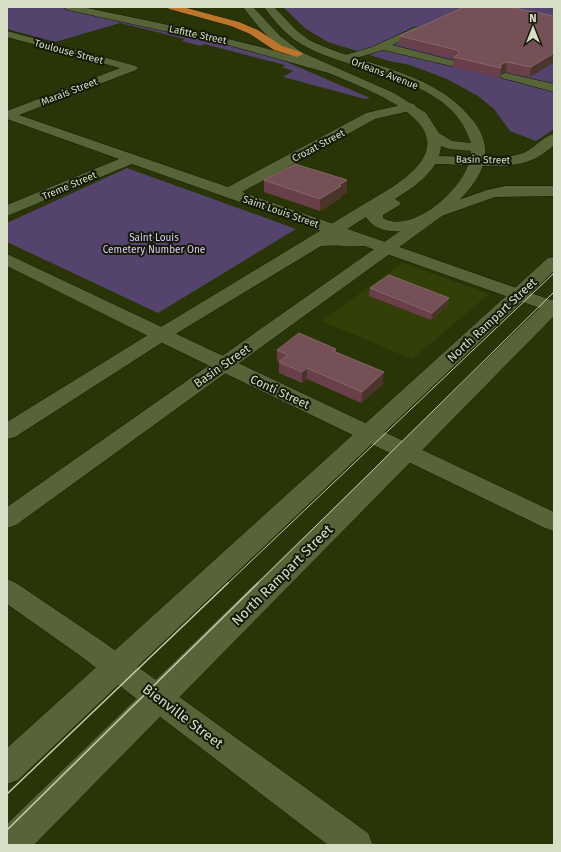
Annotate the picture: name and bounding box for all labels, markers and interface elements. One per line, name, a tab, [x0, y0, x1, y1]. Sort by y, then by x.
north arrow	[513, 8, 553, 48]
text: N	[529, 12, 537, 25]
street label: Lafitte Street	[168, 23, 228, 47]
street label: Toulouse Street	[33, 37, 105, 67]
street label: Orleans Avenue	[349, 56, 420, 92]
street label: Marais Street	[39, 76, 100, 108]
street label: Crozat Street	[290, 127, 347, 165]
street label: Basin Street	[456, 154, 511, 166]
street label: Treme Street	[40, 169, 99, 203]
street label: Saint Louis Street	[241, 193, 321, 231]
park label: Saint Louis Cemetery Number One	[103, 232, 205, 256]
street label: North Rampart Street	[445, 275, 540, 365]
street label: Basin Street	[191, 341, 253, 391]
street label: Conti Street	[248, 372, 313, 412]
street label: North Rampart Street	[228, 521, 337, 629]
street label: Bienville Street	[139, 681, 227, 753]

